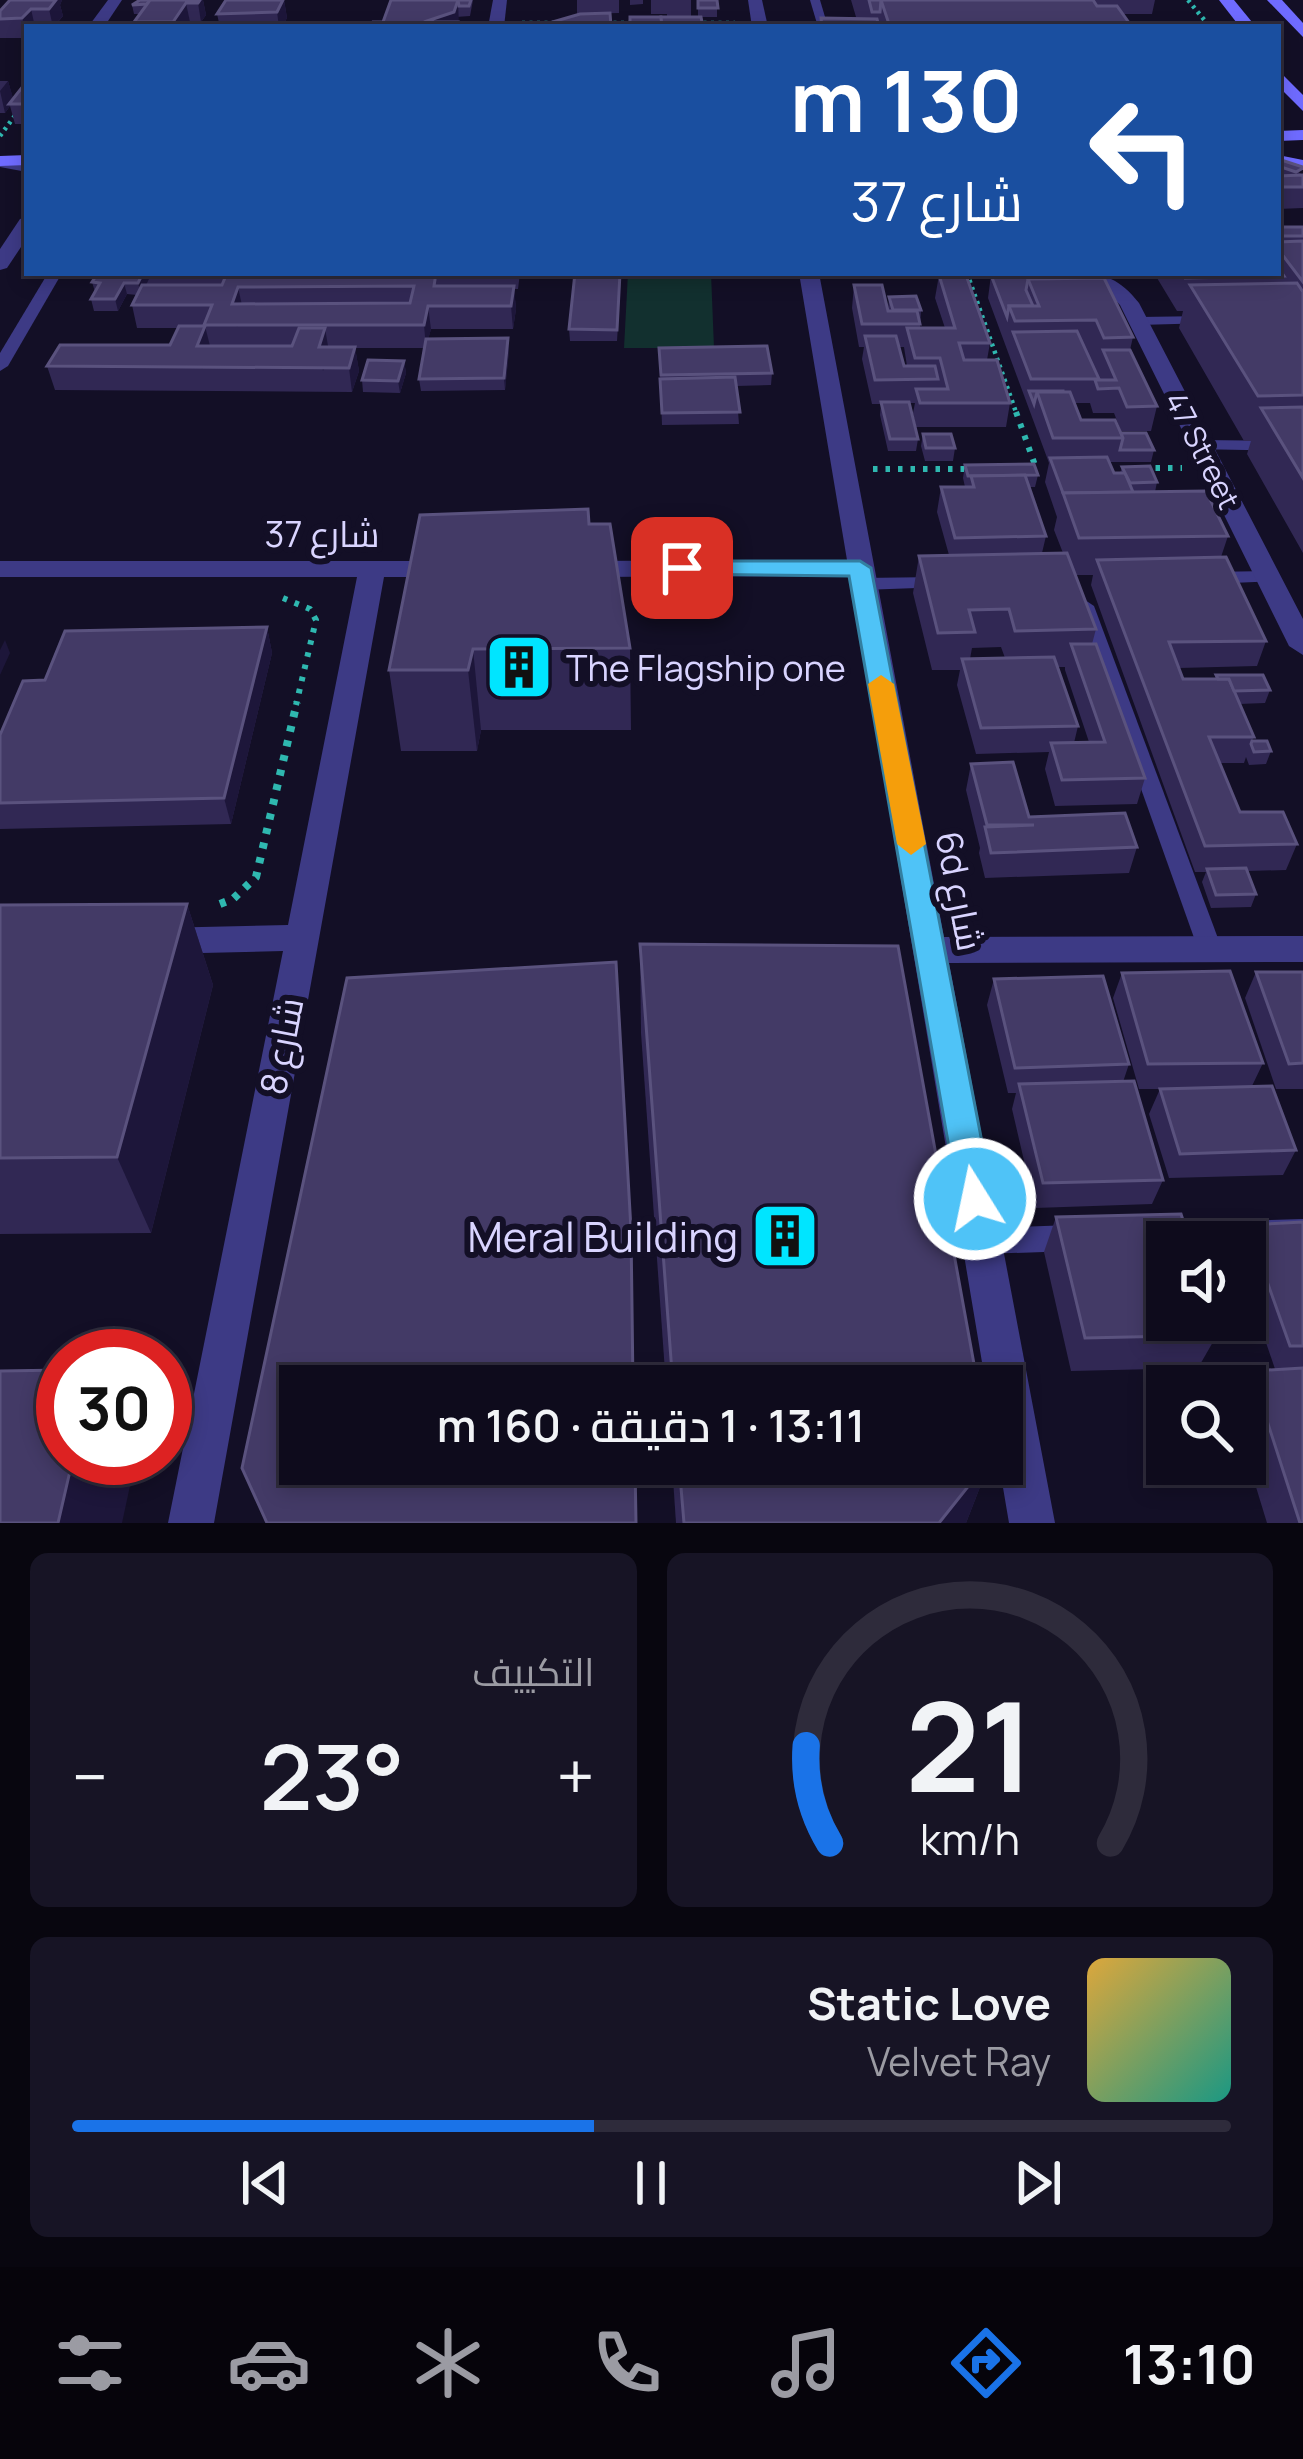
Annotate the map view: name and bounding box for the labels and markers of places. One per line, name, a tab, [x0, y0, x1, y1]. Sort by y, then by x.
pin	[631, 517, 733, 619]
building icon: The Flagship one	[484, 632, 554, 702]
place label: The Flagship one	[566, 643, 846, 692]
building icon: Meral Building	[750, 1201, 820, 1271]
place label: Meral Building	[468, 1207, 738, 1265]

